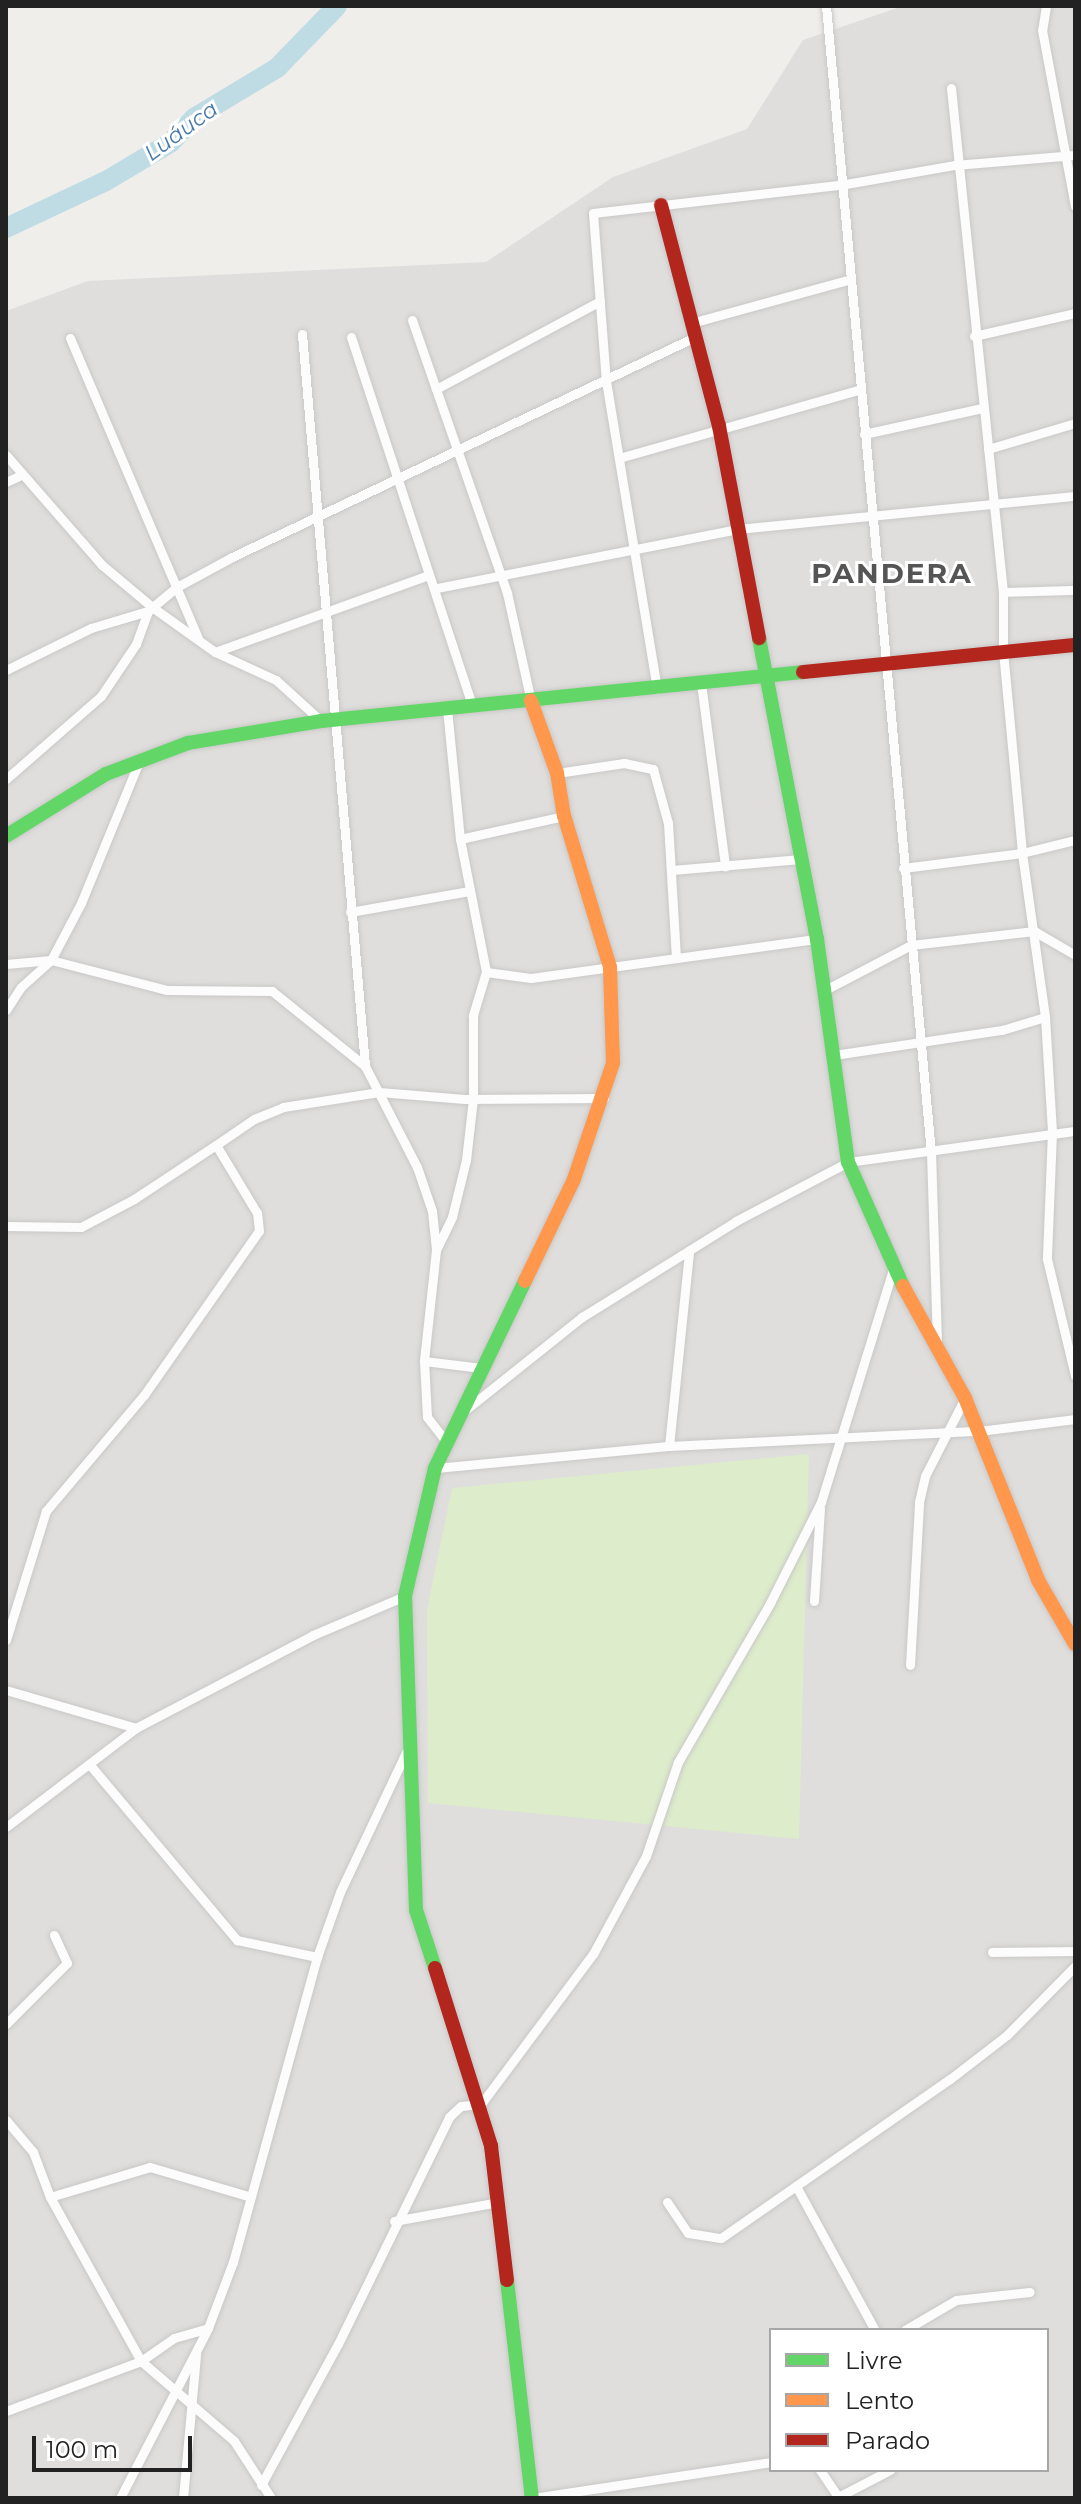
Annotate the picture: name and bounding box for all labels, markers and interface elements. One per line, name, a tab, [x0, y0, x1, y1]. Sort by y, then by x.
water label: Luáuca	[139, 96, 223, 166]
district label: PANDERA	[811, 556, 973, 590]
legend	[769, 2328, 1049, 2472]
text: Livre	[845, 2346, 902, 2375]
text: Lento	[845, 2386, 914, 2415]
scale bar	[36, 2420, 196, 2470]
text: Parado	[845, 2426, 930, 2455]
text: 100 m	[46, 2435, 118, 2464]

